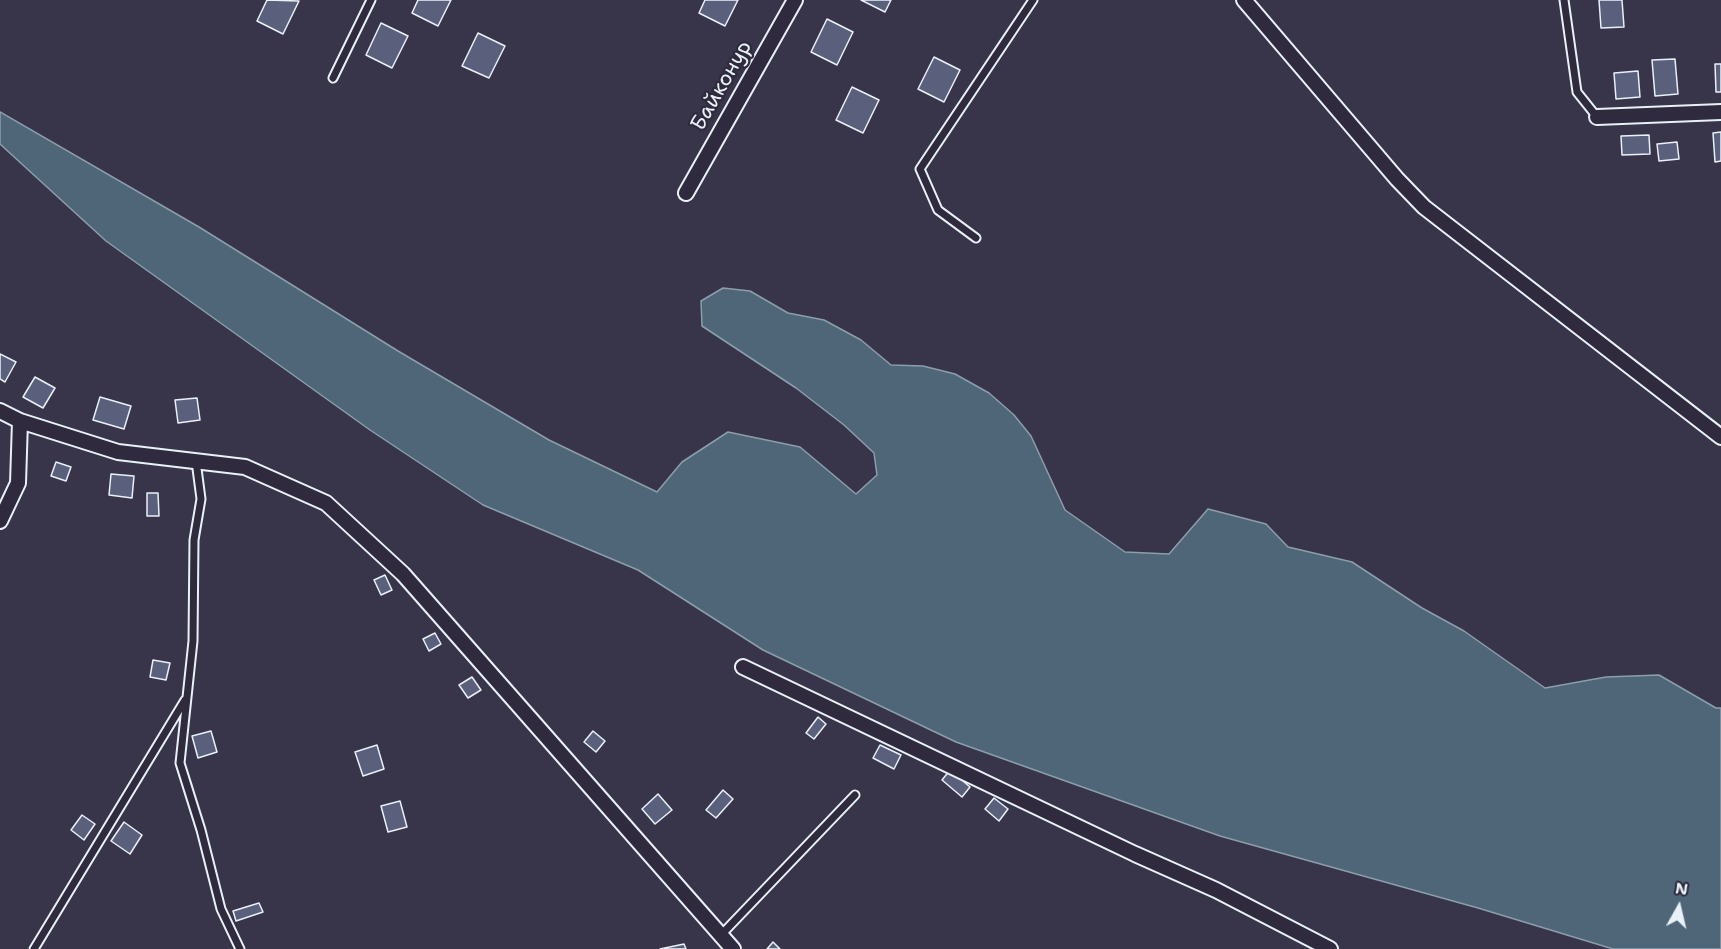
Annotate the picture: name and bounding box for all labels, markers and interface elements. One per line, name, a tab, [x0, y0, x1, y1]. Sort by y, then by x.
street label: Байконур	[686, 36, 758, 136]
north arrow	[1649, 877, 1709, 937]
text: N	[1674, 877, 1689, 900]

